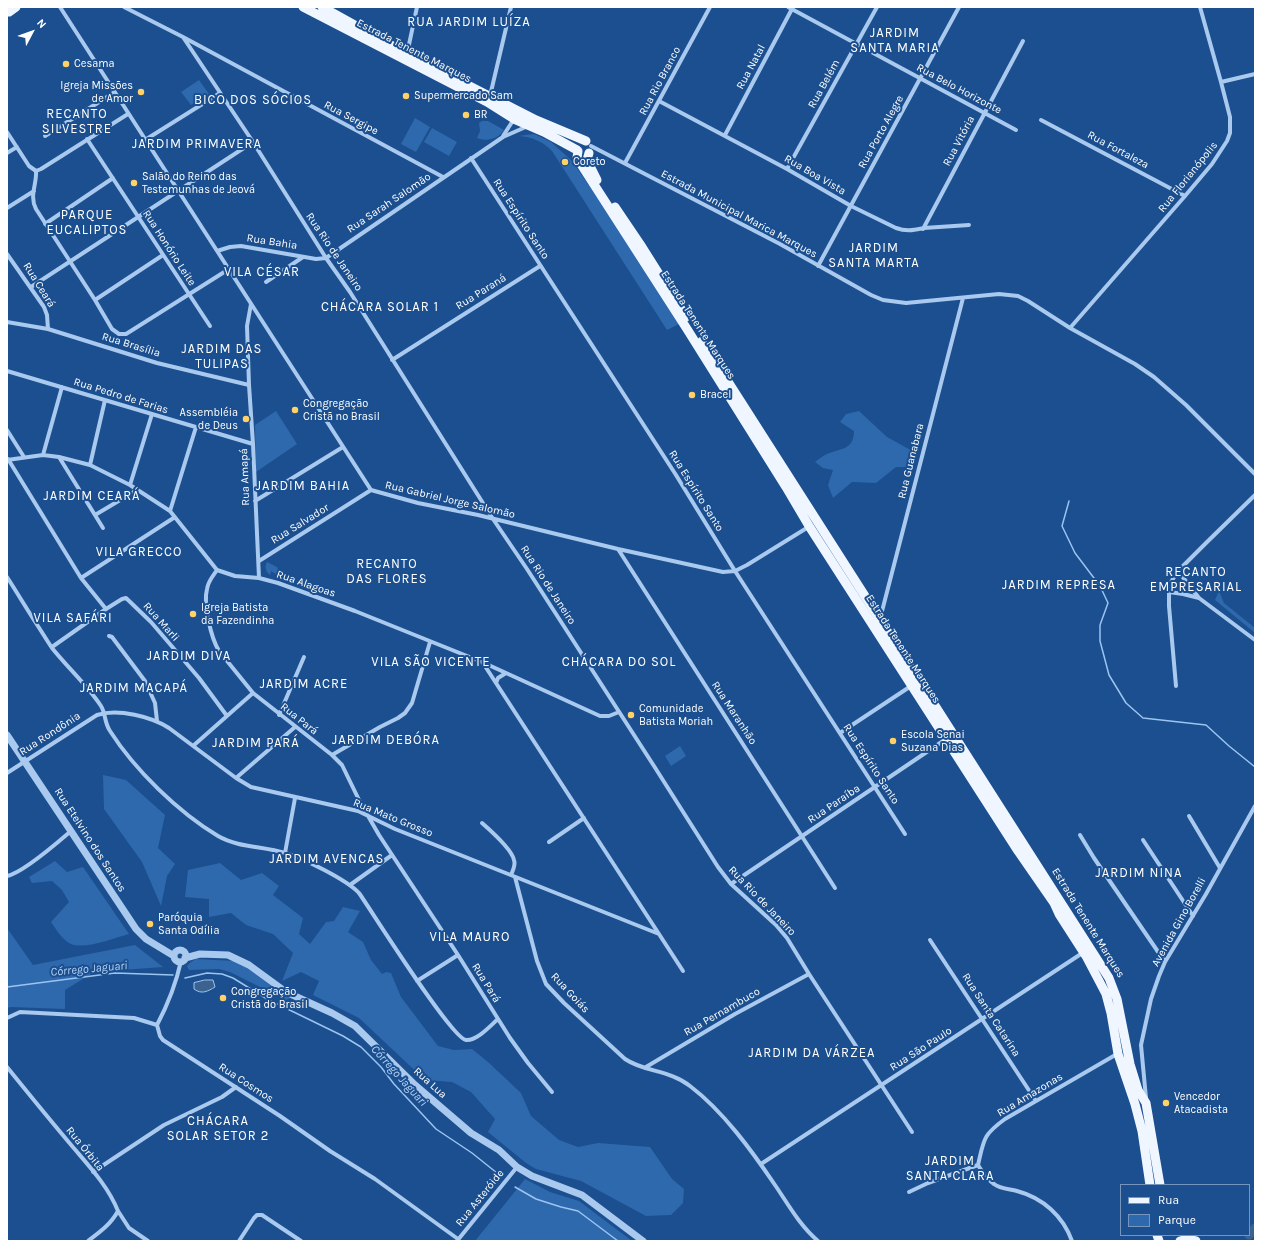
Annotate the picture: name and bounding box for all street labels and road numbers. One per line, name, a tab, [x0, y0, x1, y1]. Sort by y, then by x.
street label: Estrada Tenente Marques	[354, 16, 474, 86]
street label: Rua Natal	[734, 42, 768, 92]
street label: Rua Rio Branco	[636, 44, 684, 118]
street label: Rua Belém	[805, 57, 843, 111]
street label: Rua Belo Horizonte	[914, 61, 1004, 117]
street label: Rua Porto Alegre	[855, 93, 907, 171]
street label: Rua Sergipe	[322, 98, 380, 138]
street label: Rua Vitória	[940, 114, 978, 168]
street label: Rua Fortaleza	[1085, 128, 1151, 172]
street label: Rua Florianópolis	[1155, 139, 1221, 215]
street label: Rua Boa Vista	[782, 152, 848, 198]
street label: Estrada Municipal Marica Marques	[659, 167, 819, 261]
street label: Rua Sarah Salomão	[345, 170, 433, 236]
street label: Rua Espírito Santo	[490, 176, 552, 262]
street label: Rua Honório Leite	[140, 208, 198, 288]
street label: Rua Rio de Janeiro	[303, 210, 365, 294]
street label: Rua Bahia	[246, 231, 298, 253]
street label: Rua Ceará	[20, 260, 58, 310]
street label: Estrada Tenente Marques	[658, 268, 738, 382]
street label: Rua Paraná	[453, 271, 509, 313]
street label: Rua Brasília	[100, 330, 162, 360]
street label: Rua Pedro de Farias	[72, 375, 170, 417]
street label: Rua Guanabara	[895, 422, 927, 500]
street label: Rua Amapá	[237, 448, 253, 506]
street label: Rua Espírito Santo	[666, 448, 726, 534]
street label: Rua Gabriel Jorge Salomão	[384, 479, 516, 521]
street label: Rua Salvador	[269, 501, 331, 547]
street label: Rua Rio de Janeiro	[518, 543, 578, 627]
street label: Rua Alagoas	[275, 568, 337, 600]
street label: Estrada Tenente Marques	[863, 592, 943, 706]
street label: Rua Marli	[140, 600, 182, 644]
street label: Rua Maranhão	[709, 679, 759, 747]
street label: Rua Pará	[278, 700, 320, 738]
street label: Rua Rondônia	[17, 709, 83, 759]
street label: Rua Espírito Santo	[840, 721, 902, 807]
street label: Rua Paraíba	[805, 782, 863, 826]
street label: Rua Etelvino dos Santos	[51, 786, 129, 894]
street label: Rua Mato Grosso	[351, 796, 435, 840]
street label: Rua Rio de Janeiro	[725, 863, 799, 939]
street label: Estrada Tenente Marques	[1049, 866, 1127, 980]
street label: Avenida Gino Borelli	[1149, 875, 1209, 969]
street label: Rua Pará	[469, 961, 503, 1005]
street label: Rua Goiás	[548, 970, 592, 1016]
street label: Rua Santa Catarina	[959, 971, 1023, 1059]
street label: Rua Pernambuco	[682, 985, 762, 1039]
street label: Rua São Paulo	[888, 1024, 954, 1074]
street label: Rua Cosmos	[216, 1060, 276, 1106]
street label: Rua Lua	[411, 1065, 449, 1101]
street label: Rua Amazonas	[995, 1070, 1065, 1120]
street label: Rua Órbita	[63, 1124, 107, 1174]
street label: Rua Asteróide	[453, 1167, 507, 1229]

